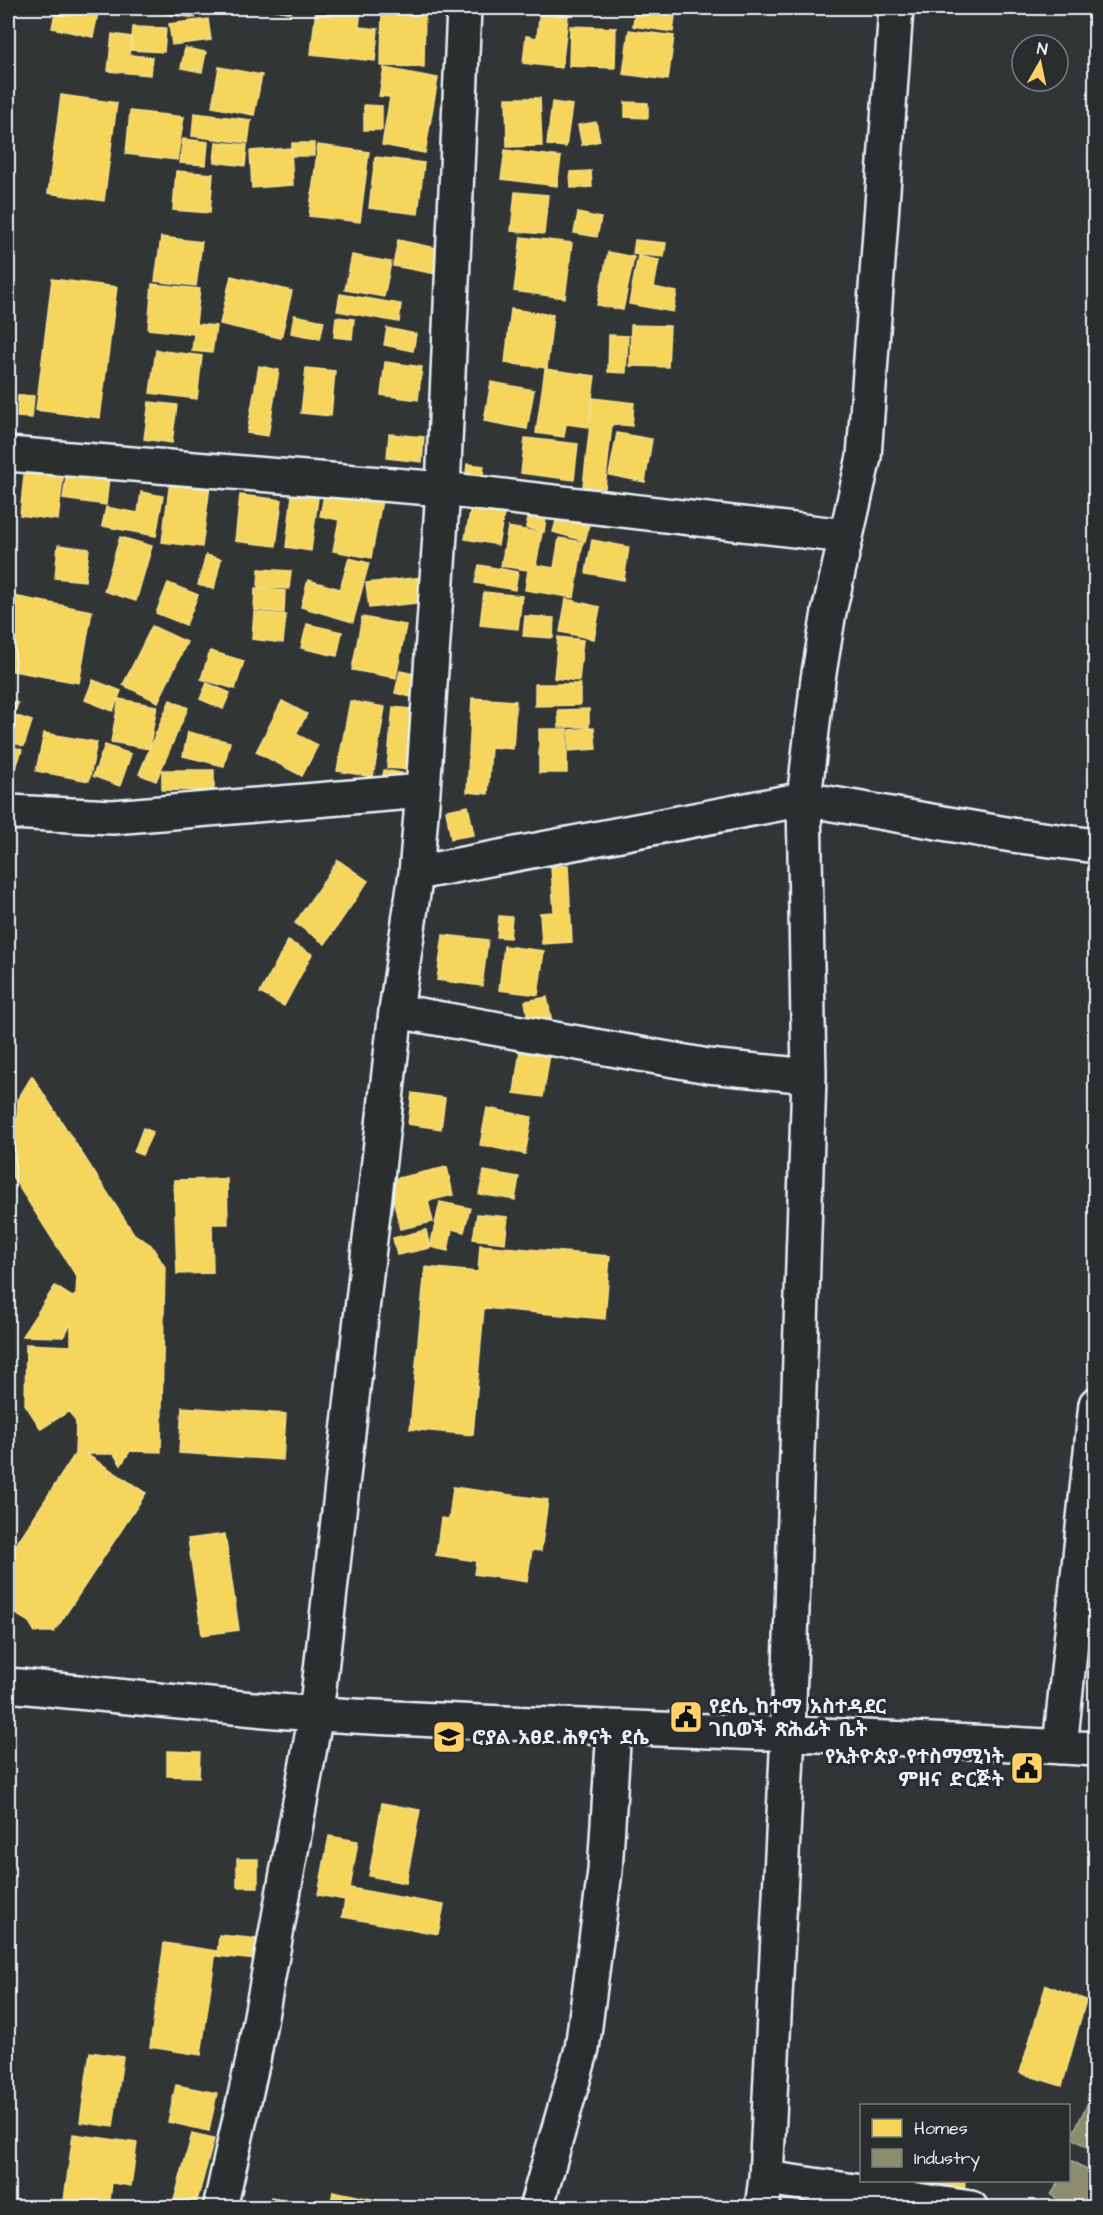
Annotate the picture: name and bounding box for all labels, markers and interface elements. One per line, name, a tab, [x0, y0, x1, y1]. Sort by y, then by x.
north arrow	[1010, 33, 1070, 93]
text: N	[1036, 38, 1049, 61]
place label: የደሴ ከተማ አስተዳደር ገቢወች ጽሕፊት ቤት	[709, 1693, 886, 1744]
public building icon: የደሴ ከተማ አስተዳደር ገቢወች ጽሕፊት ቤት	[668, 1699, 704, 1735]
school or university icon: ሮያል አፀደ ሕፃናት ደሴ	[431, 1719, 467, 1755]
place label: ሮያል አፀደ ሕፃናት ደሴ	[472, 1724, 649, 1752]
place label: የኢትዮጵያ የተስማሚነት ምዘና ድርጅት	[825, 1743, 1005, 1794]
public building icon: የኢትዮጵያ የተስማሚነት ምዘና ድርጅት	[1009, 1750, 1045, 1786]
legend	[860, 2104, 1070, 2182]
text: Homes	[914, 2116, 968, 2141]
text: Industry	[914, 2146, 980, 2172]

